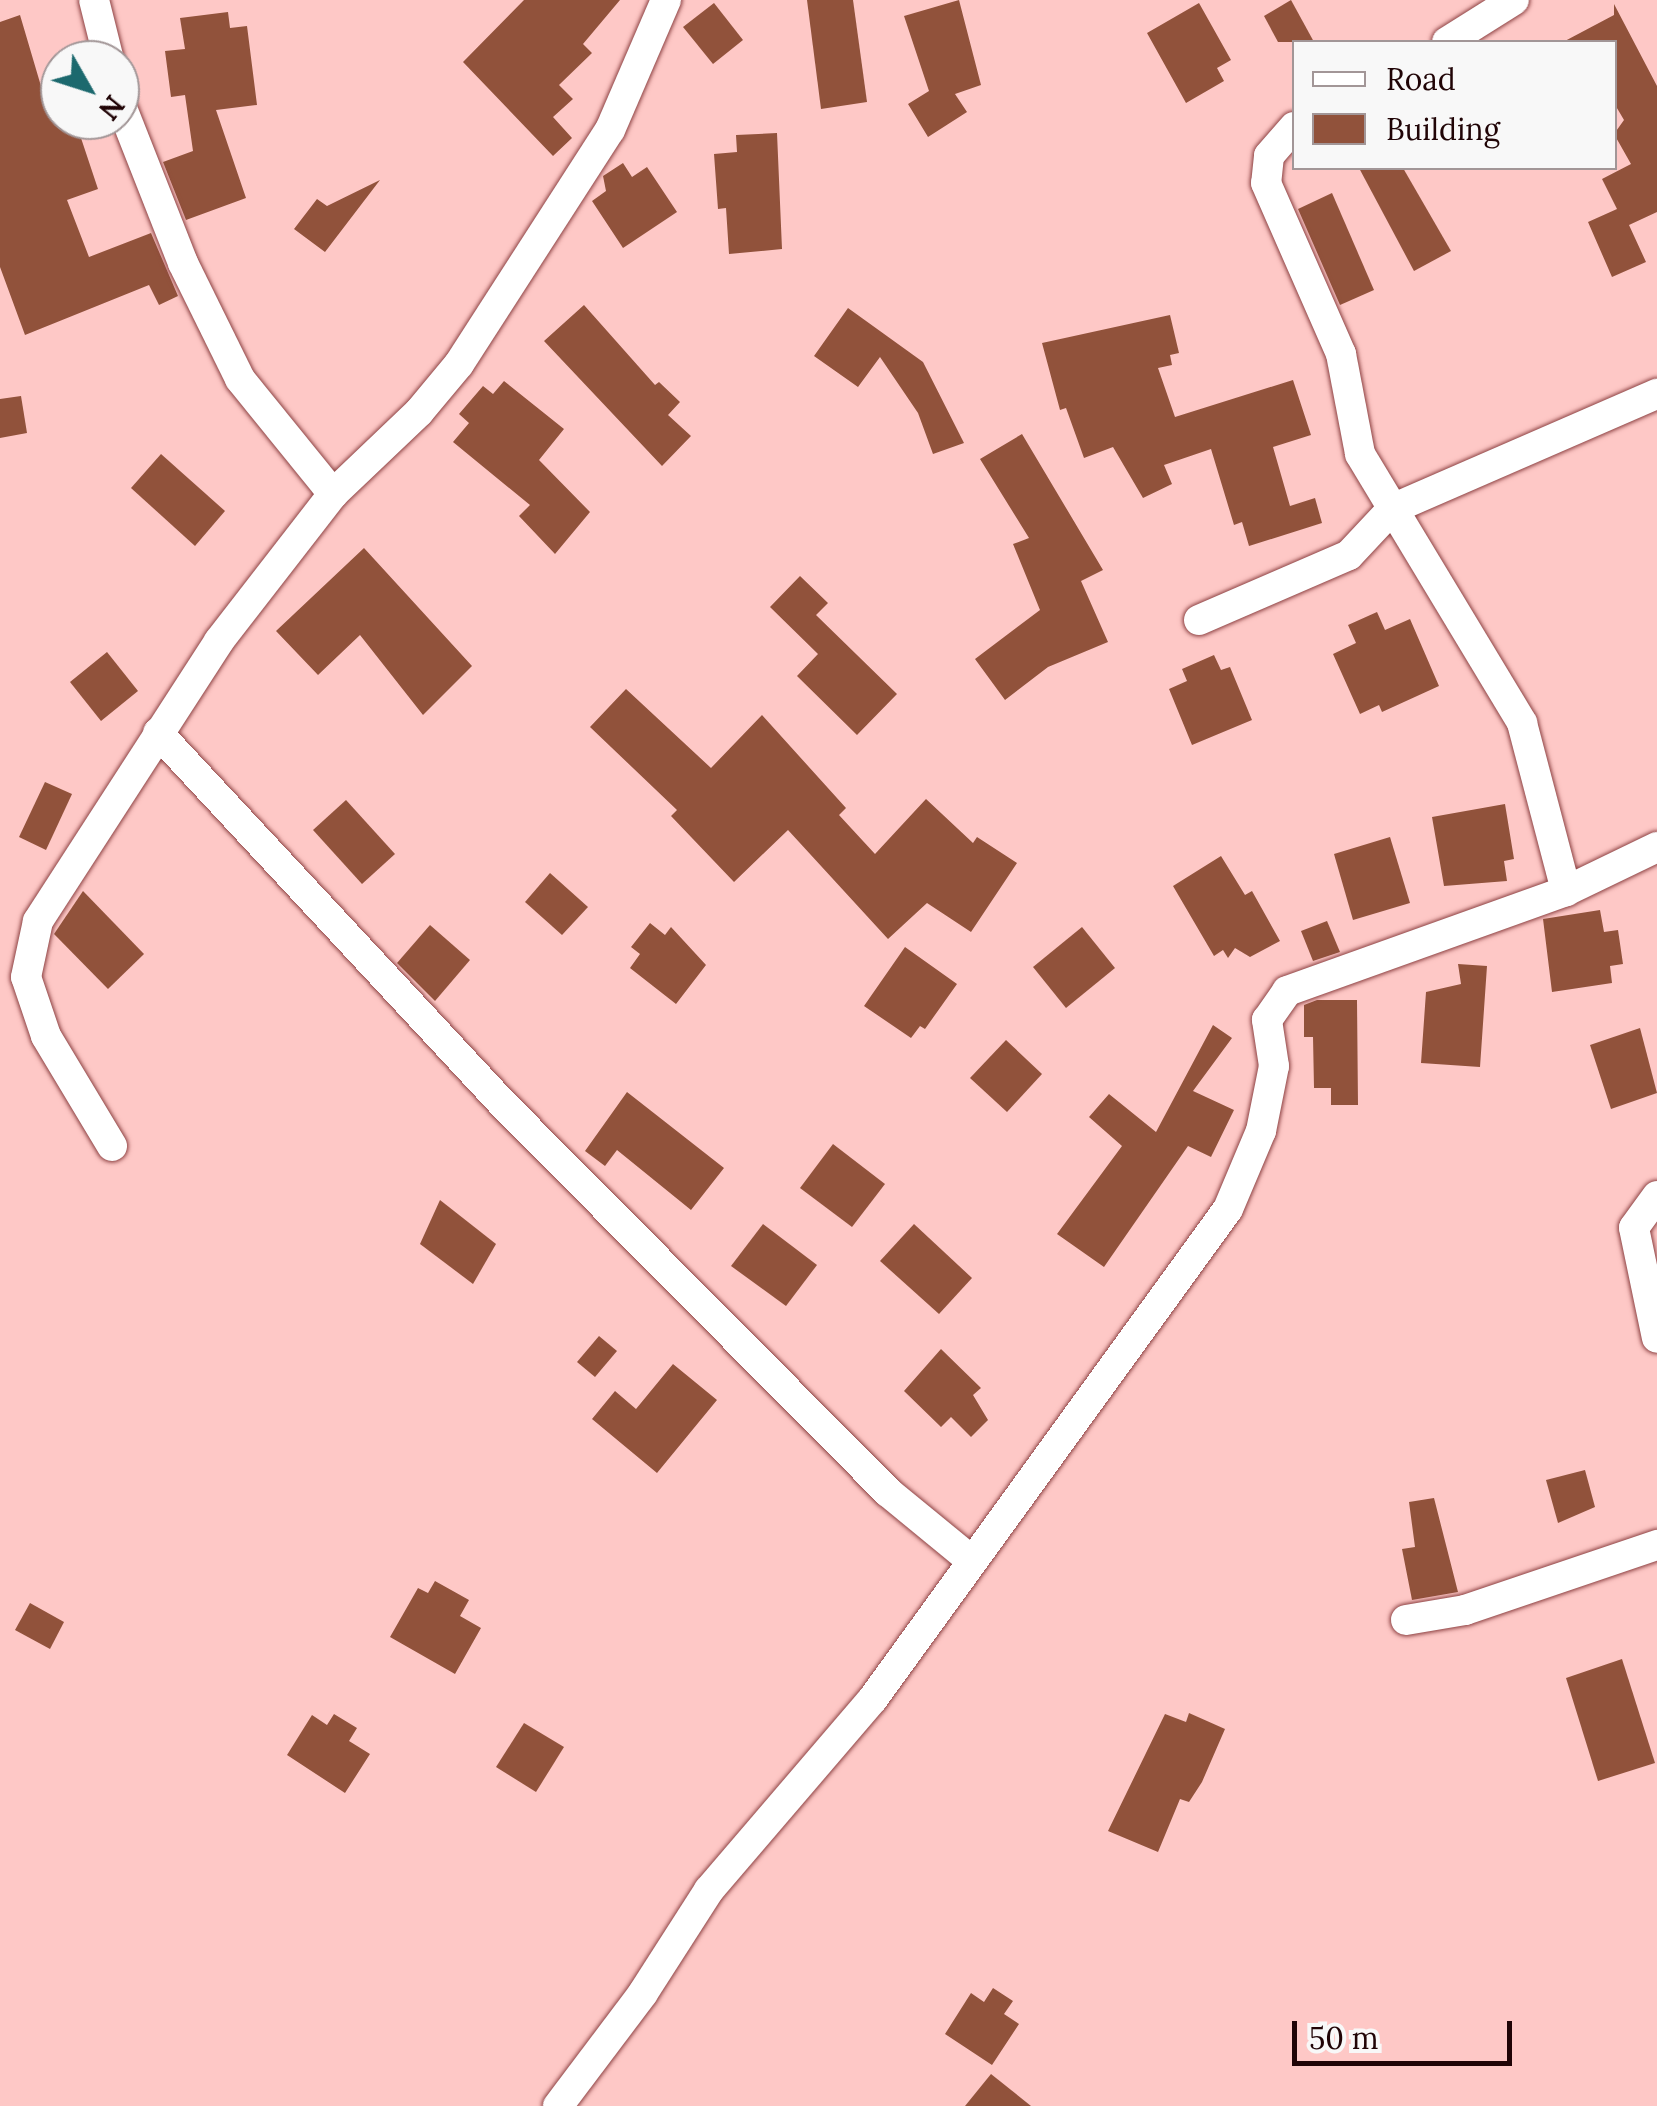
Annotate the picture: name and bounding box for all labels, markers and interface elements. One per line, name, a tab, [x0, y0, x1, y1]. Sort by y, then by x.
north arrow	[40, 40, 140, 140]
legend	[1292, 40, 1617, 170]
text: Road	[1386, 60, 1456, 98]
text: N	[91, 88, 133, 127]
text: Building	[1386, 110, 1500, 148]
scale bar	[1297, 2001, 1517, 2063]
text: 50 m	[1309, 2019, 1379, 2057]

